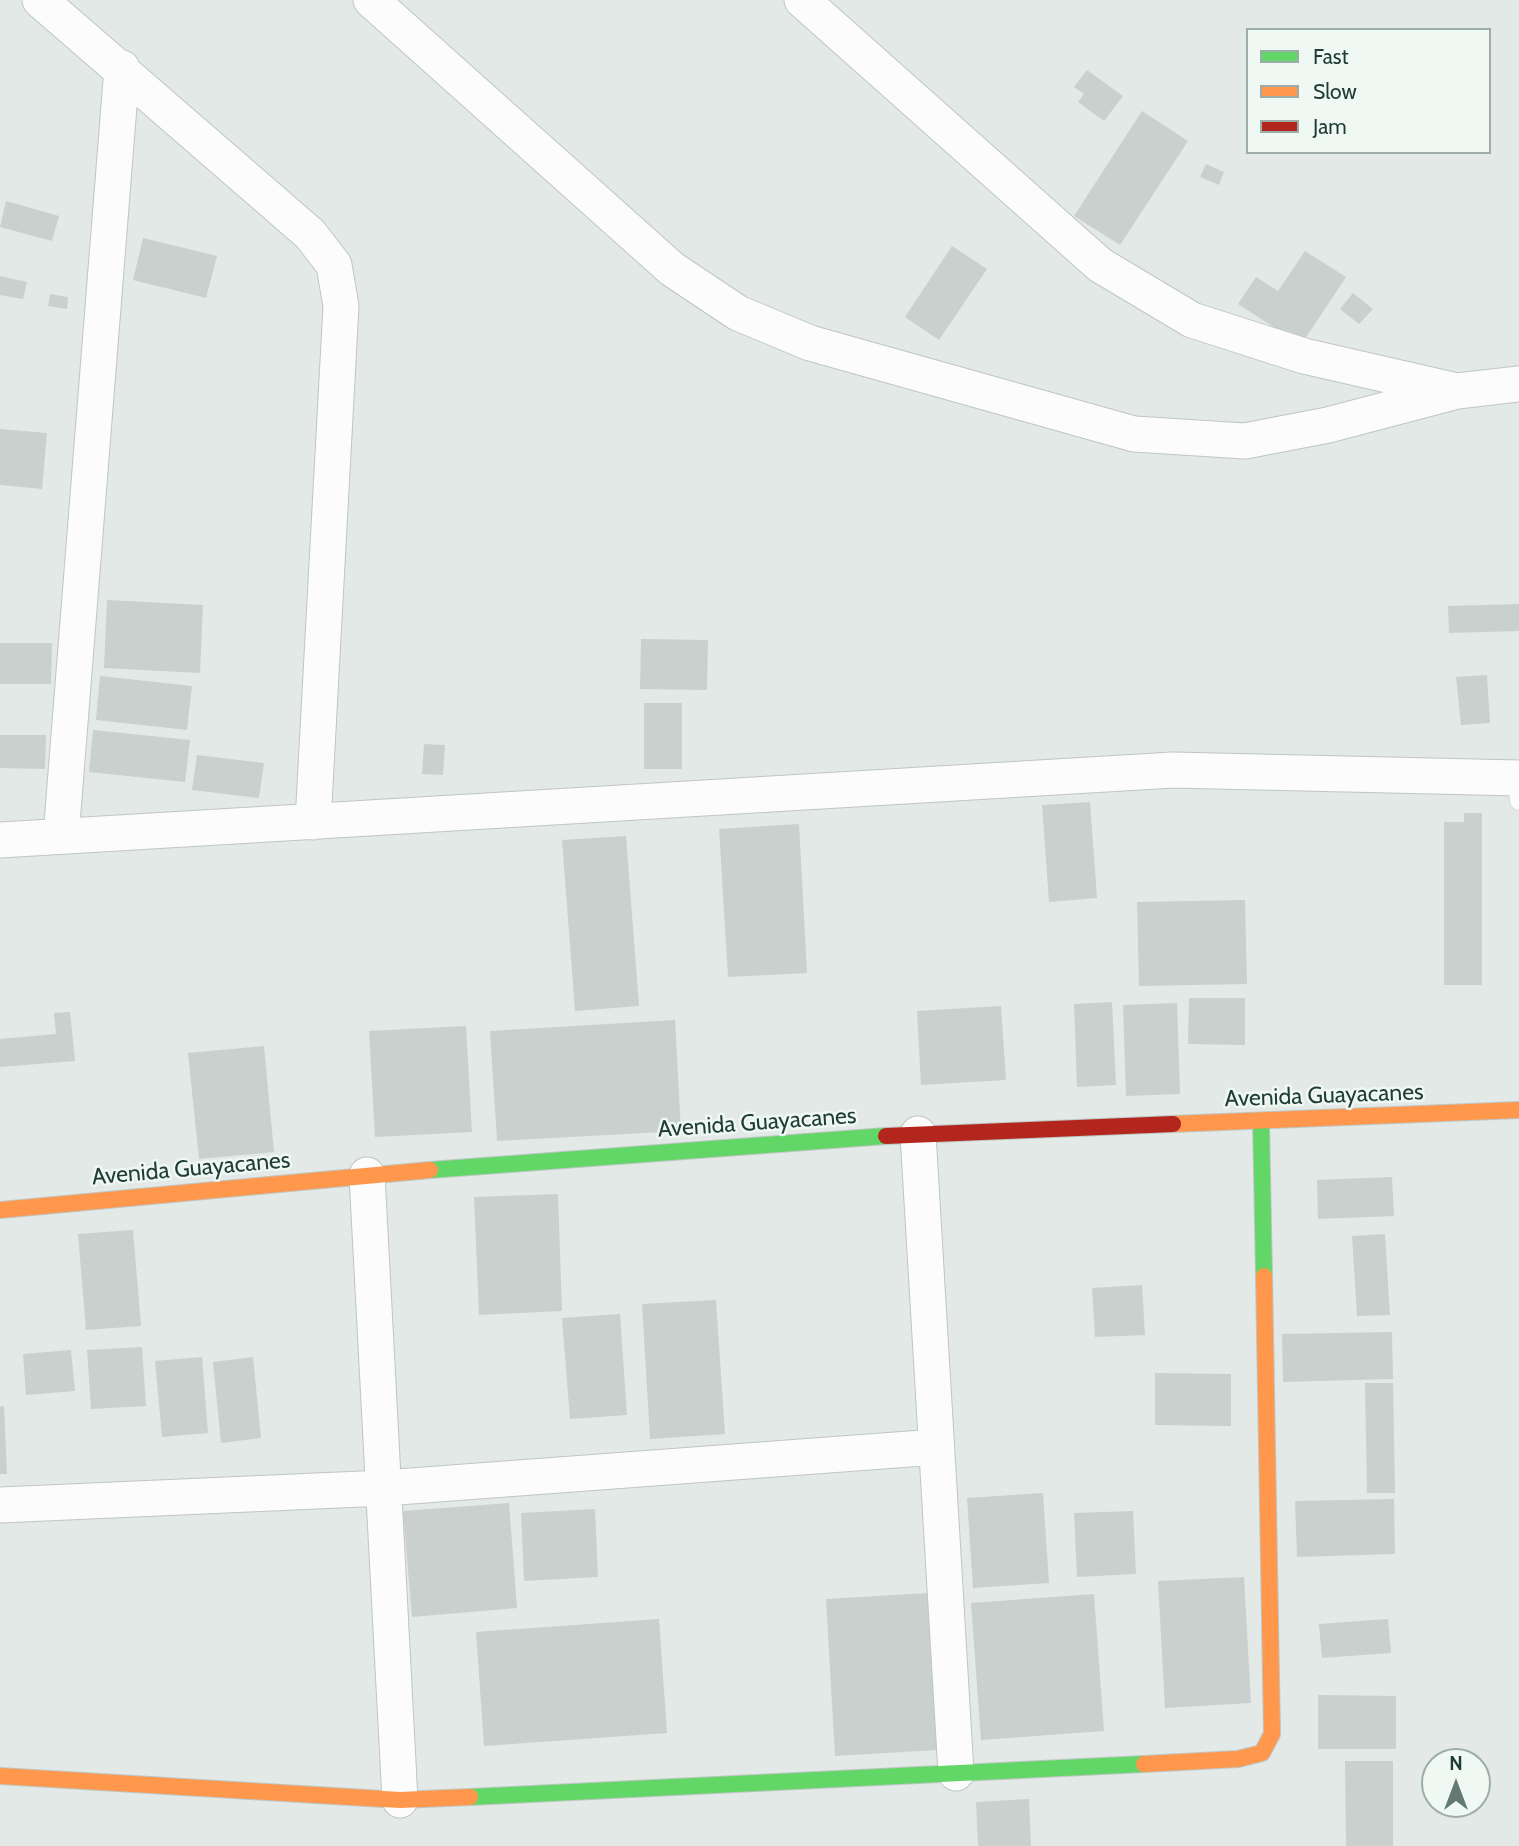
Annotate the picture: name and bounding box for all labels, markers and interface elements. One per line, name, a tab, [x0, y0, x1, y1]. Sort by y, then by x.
legend	[1246, 28, 1491, 154]
text: Fast	[1313, 44, 1349, 69]
text: Slow	[1313, 79, 1357, 104]
text: Jam	[1313, 114, 1347, 139]
street label: Avenida Guayacanes	[1224, 1079, 1424, 1113]
street label: Avenida Guayacanes	[657, 1102, 857, 1144]
street label: Avenida Guayacanes	[91, 1147, 291, 1191]
north arrow	[1421, 1748, 1491, 1818]
text: N	[1449, 1752, 1463, 1775]

